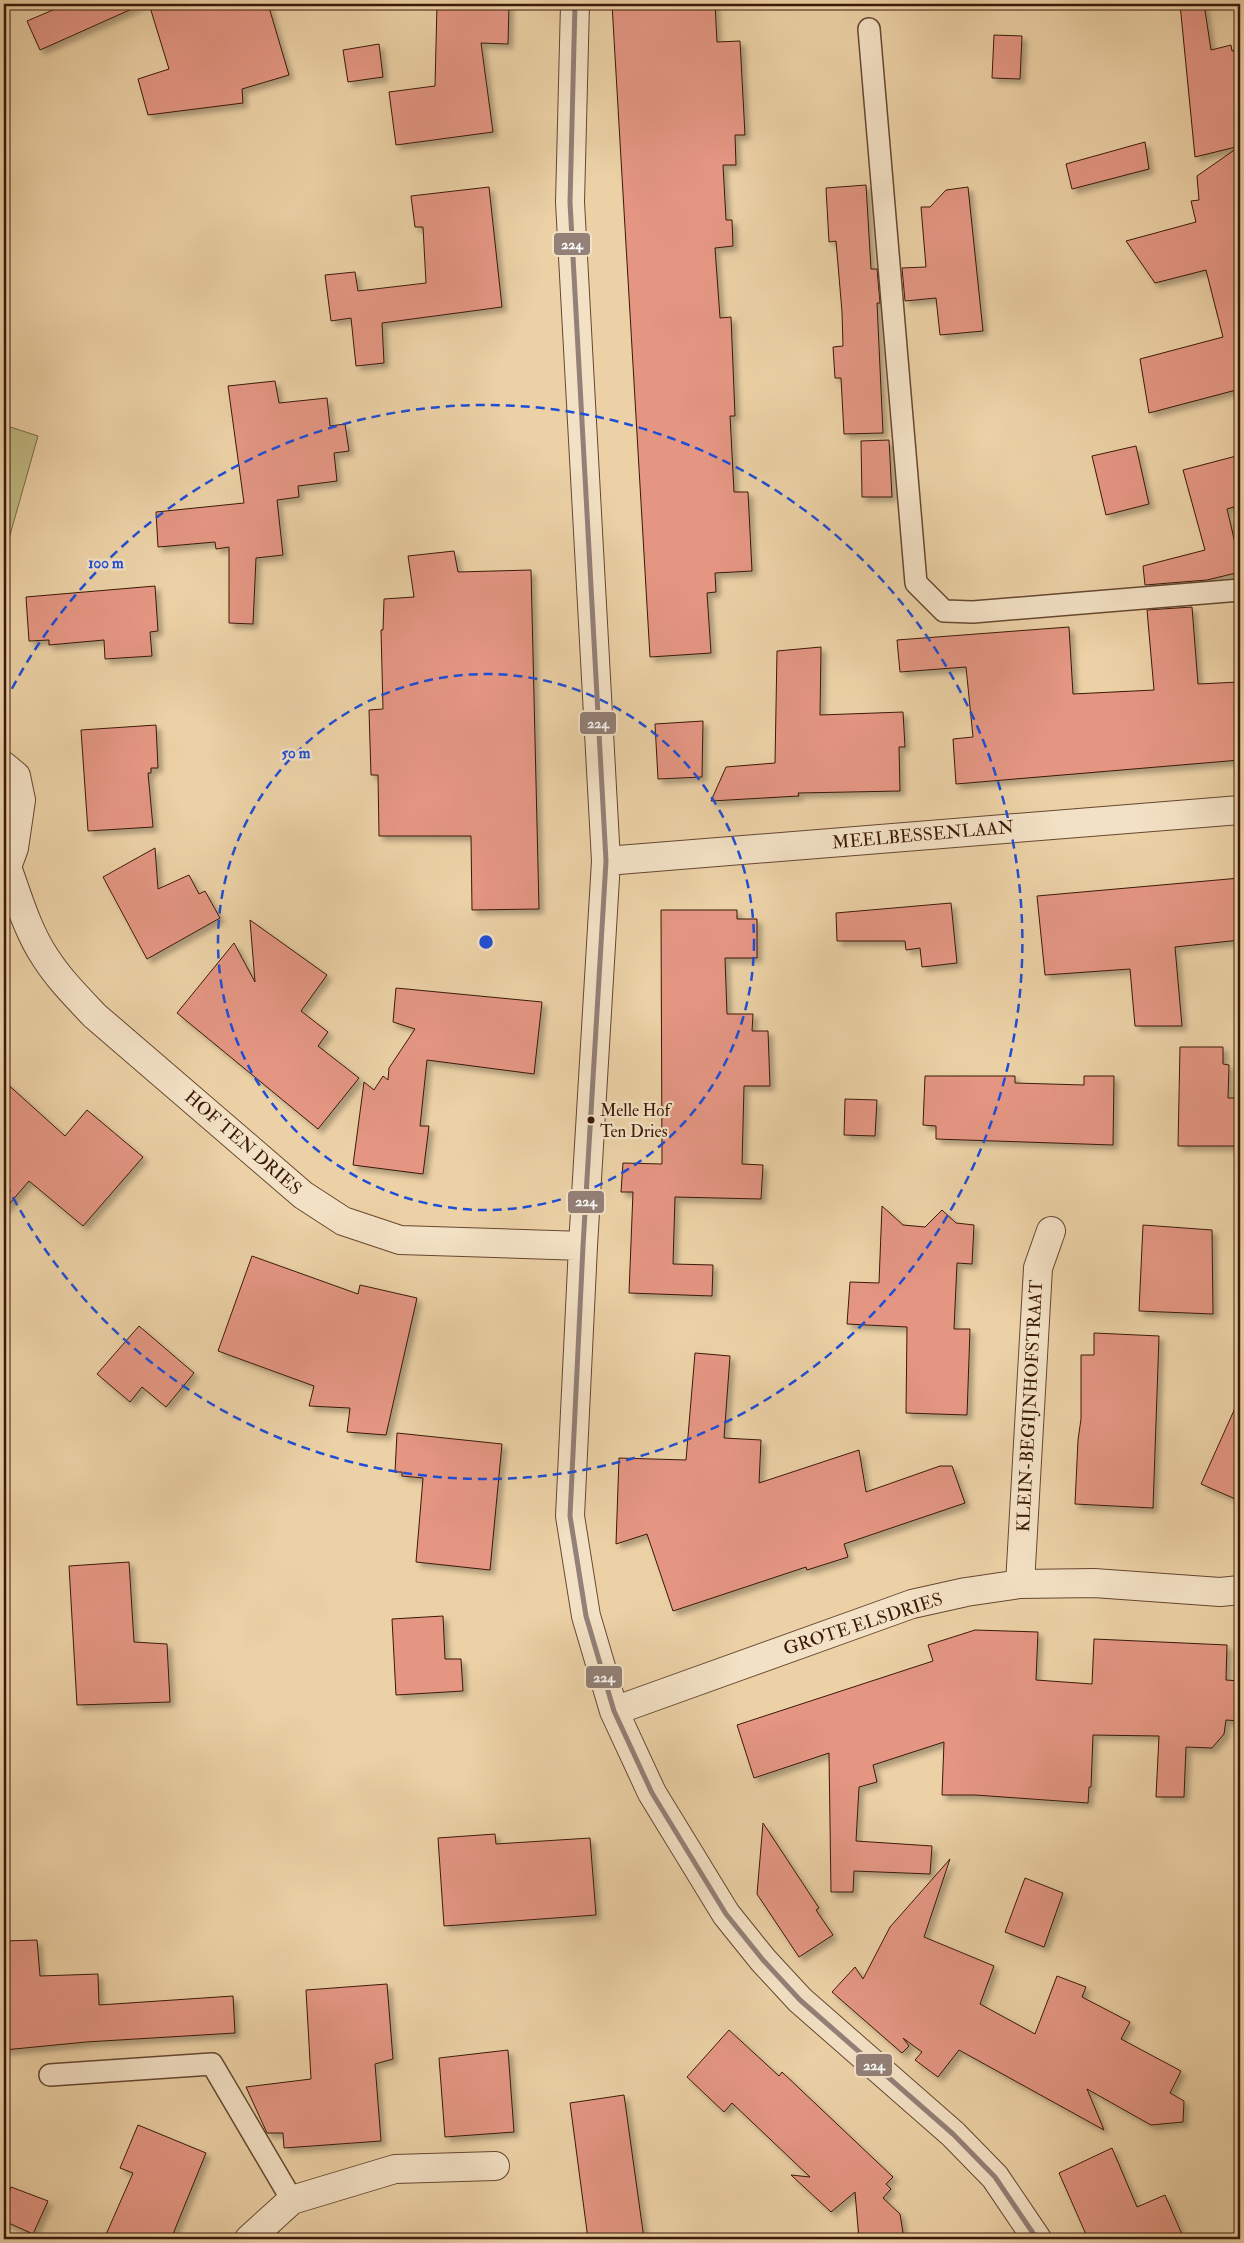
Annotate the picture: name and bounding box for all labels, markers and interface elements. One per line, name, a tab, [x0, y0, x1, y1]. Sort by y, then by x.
line badge: 224	[553, 232, 591, 256]
text: 224	[561, 236, 584, 253]
text: 100 m	[88, 554, 124, 573]
line badge: 224	[579, 711, 617, 735]
text: 224	[587, 715, 610, 732]
text: 50 m	[282, 744, 311, 763]
street label: MEELBESSENLAAN	[831, 816, 1015, 854]
centre of rings	[477, 933, 495, 951]
street label: HOF TEN DRIES	[180, 1086, 306, 1200]
place label: Melle Hof Ten Dries	[600, 1100, 672, 1142]
marker: Melle Hof Ten Dries	[586, 1115, 596, 1125]
line badge: 224	[567, 1190, 605, 1214]
text: 224	[575, 1193, 598, 1210]
street label: KLEIN-BEGIJNHOFSTRAAT	[1012, 1279, 1048, 1533]
street label: GROTE ELSDRIES	[780, 1587, 946, 1661]
line badge: 224	[585, 1665, 623, 1689]
text: 224	[593, 1669, 616, 1686]
line badge: 224	[855, 2053, 893, 2077]
text: 224	[863, 2057, 886, 2074]

